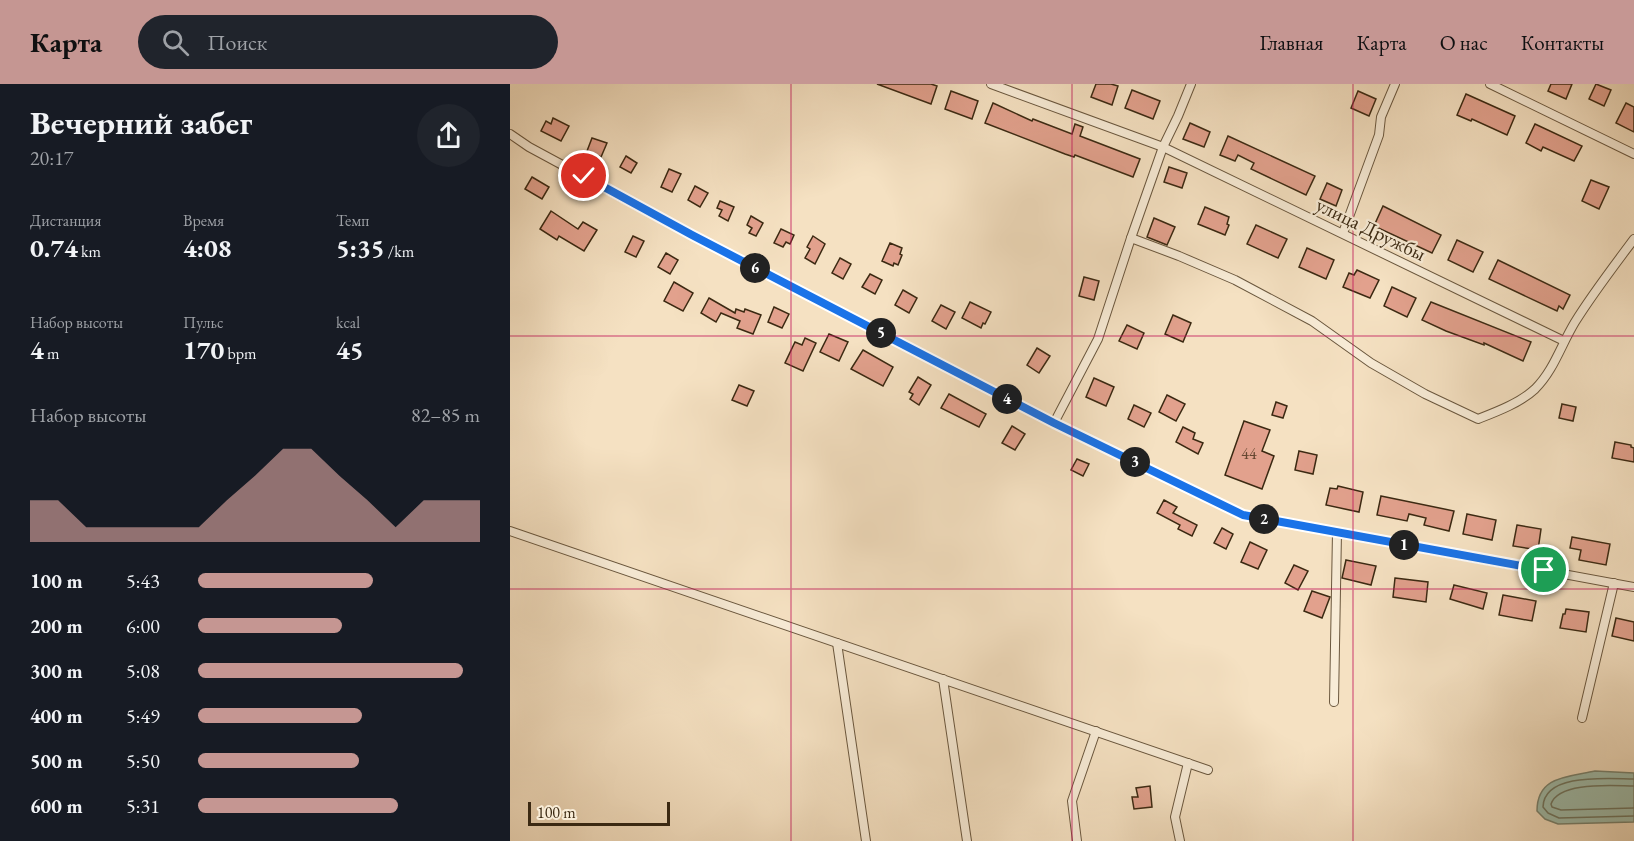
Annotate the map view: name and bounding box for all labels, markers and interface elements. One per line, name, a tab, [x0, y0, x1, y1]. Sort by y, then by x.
search box	[138, 15, 558, 69]
text: Карта	[30, 24, 102, 60]
icon: search	[159, 26, 192, 59]
text: Поиск	[207, 28, 267, 57]
text: Главная	[1259, 29, 1323, 56]
text: Карта	[1356, 29, 1407, 56]
text: О нас	[1440, 29, 1488, 56]
text: Контакты	[1521, 29, 1604, 56]
text: Вечерний забег	[30, 101, 252, 144]
button: share	[417, 104, 480, 167]
text: 20:17	[30, 145, 73, 171]
pin	[558, 150, 609, 201]
icon: check	[567, 159, 600, 192]
street label: улица Дружбы	[1312, 191, 1430, 267]
text: Дистанция	[30, 210, 101, 231]
text: Время	[183, 210, 224, 231]
text: Темп	[336, 210, 369, 231]
text: 0.74	[30, 231, 78, 265]
text: 4:08	[183, 231, 232, 265]
text: 5:35	[336, 231, 385, 265]
text: km	[78, 241, 101, 262]
text: /km	[385, 241, 414, 262]
pin: 6	[740, 253, 770, 283]
text: 6	[751, 257, 759, 278]
text: Набор высоты	[30, 312, 123, 333]
text: Пульс	[183, 312, 224, 333]
text: kcal	[336, 312, 360, 333]
pin: 5	[866, 318, 896, 348]
text: 5	[877, 322, 885, 343]
text: 4	[30, 333, 44, 367]
text: 170	[183, 333, 224, 367]
text: 45	[336, 333, 364, 367]
text: m	[44, 343, 59, 364]
text: bpm	[224, 343, 256, 364]
pin: 4	[992, 384, 1022, 414]
text: 4	[1003, 388, 1011, 409]
text: Набор высоты	[30, 402, 146, 428]
text: 82–85 m	[411, 402, 480, 428]
house number: 44	[1241, 443, 1257, 464]
pin: 3	[1120, 447, 1150, 477]
text: 3	[1131, 451, 1139, 472]
pin: 2	[1249, 504, 1279, 534]
text: 2	[1260, 508, 1268, 529]
pin: 1	[1389, 530, 1419, 560]
text: 1	[1400, 534, 1408, 555]
pin	[1518, 544, 1569, 595]
icon: arrive	[1527, 553, 1560, 586]
text: 100 m	[30, 568, 83, 594]
text: 5:43	[126, 568, 160, 594]
text: 200 m	[30, 613, 83, 639]
text: 6:00	[126, 613, 160, 639]
text: 300 m	[30, 658, 83, 684]
text: 5:08	[126, 658, 160, 684]
text: 400 m	[30, 703, 83, 729]
text: 5:49	[126, 703, 160, 729]
text: 500 m	[30, 748, 83, 774]
text: 5:50	[126, 748, 160, 774]
text: 600 m	[30, 793, 83, 819]
text: 5:31	[126, 793, 160, 819]
scale bar	[528, 799, 670, 826]
text: 100 m	[537, 802, 576, 823]

